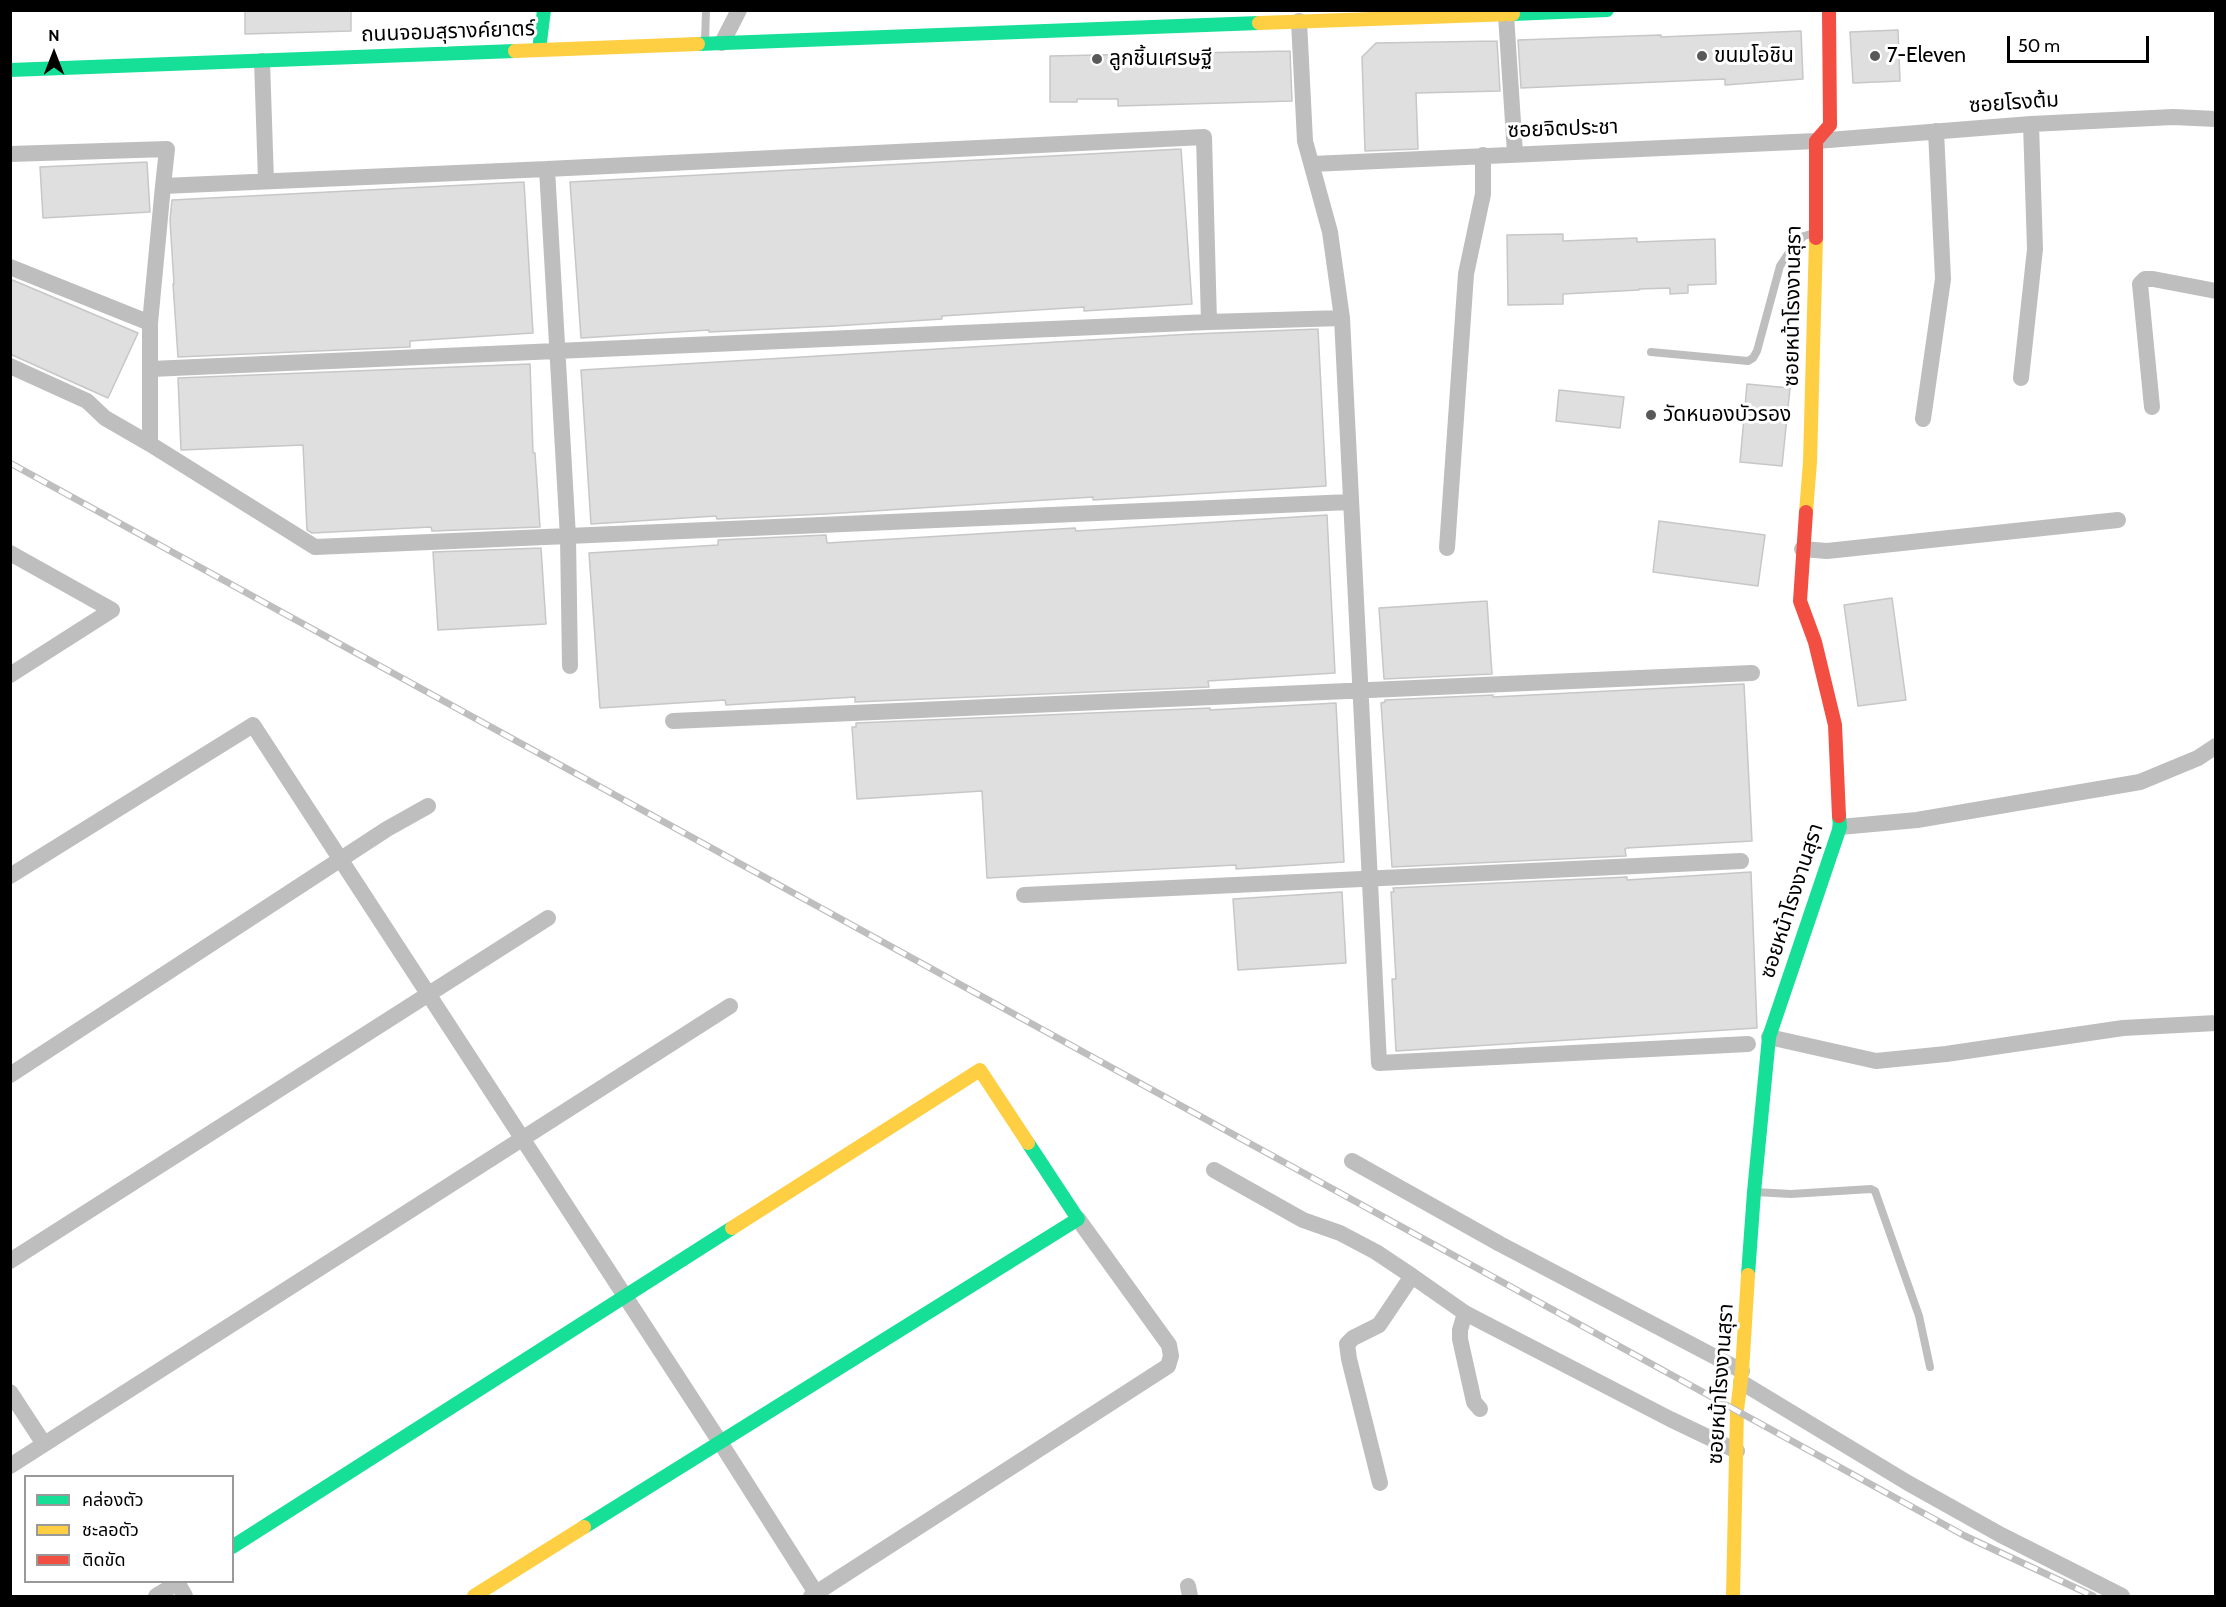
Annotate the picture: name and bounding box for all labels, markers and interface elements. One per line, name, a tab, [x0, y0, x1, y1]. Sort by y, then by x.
street label: ถนนจอมสุรางค์ยาตร์	[361, 16, 535, 48]
north arrow	[24, 24, 84, 84]
scale bar	[2010, 24, 2152, 62]
text: N	[48, 26, 60, 45]
text: 50 m	[2018, 35, 2060, 57]
place label: ขนมโอชิน	[1714, 43, 1794, 69]
place label: 7-Eleven	[1887, 43, 1966, 69]
place label: ลูกชิ้นเศรษฐี	[1109, 46, 1212, 72]
marker: ขนมโอชิน	[1695, 49, 1709, 63]
marker: 7-Eleven	[1868, 49, 1882, 63]
marker: ลูกชิ้นเศรษฐี	[1090, 52, 1104, 66]
street label: ซอยโรงต้ม	[1968, 87, 2060, 119]
street label: ซอยจิตประชา	[1507, 114, 1619, 144]
street label: ซอยหน้าโรงงานสุรา	[1779, 225, 1807, 387]
place label: วัดหนองบัวรอง	[1663, 402, 1791, 428]
marker: วัดหนองบัวรอง	[1644, 408, 1658, 422]
street label: ซอยหน้าโรงงานสุรา	[1755, 820, 1829, 982]
street label: ซอยหน้าโรงงานสุรา	[1703, 1303, 1739, 1465]
legend	[24, 1475, 234, 1583]
text: คล่องตัว	[82, 1489, 144, 1511]
text: ชะลอตัว	[82, 1519, 139, 1541]
text: ติดขัด	[82, 1549, 125, 1571]

